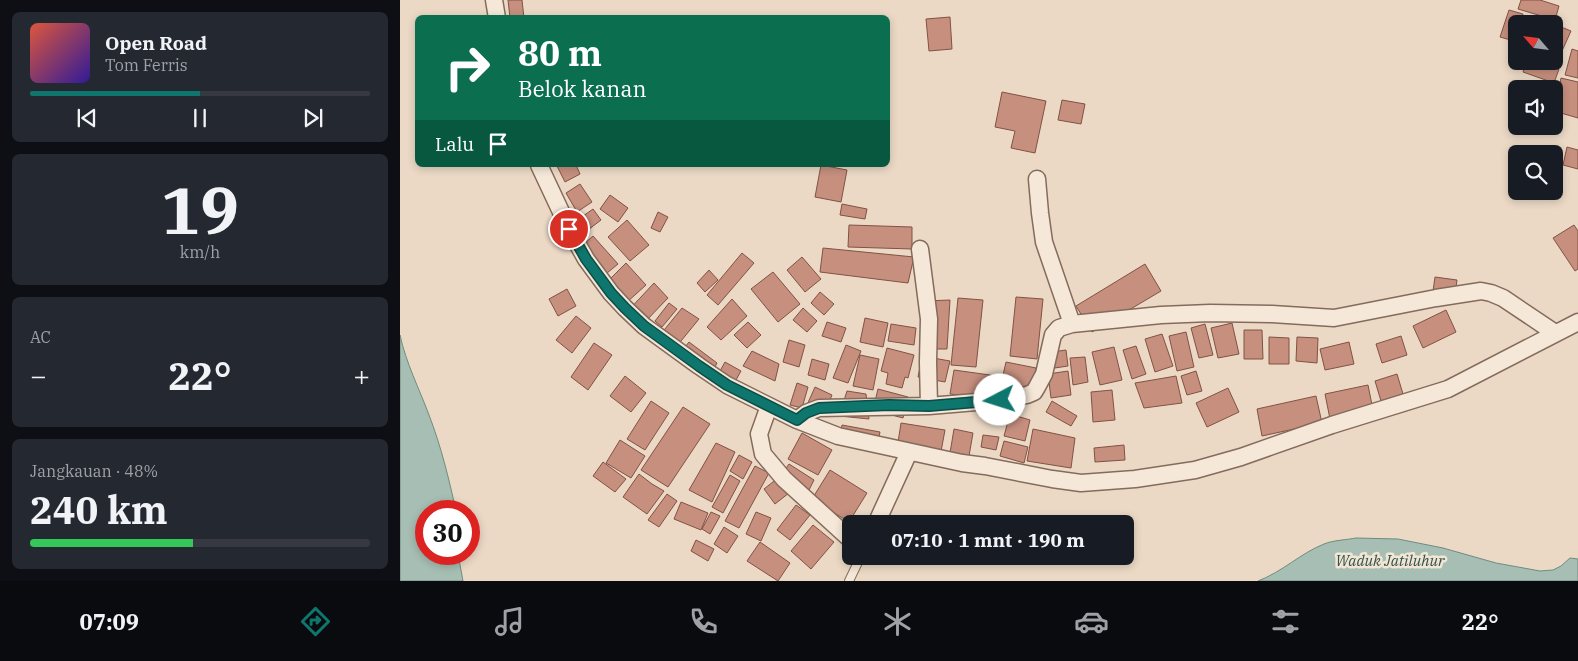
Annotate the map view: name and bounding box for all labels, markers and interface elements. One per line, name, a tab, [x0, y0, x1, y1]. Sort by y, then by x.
north arrow	[1508, 15, 1562, 70]
map controls	[1508, 15, 1563, 200]
text: 80 m	[518, 30, 602, 76]
text: Open Road	[105, 31, 207, 55]
icon: right	[435, 35, 500, 100]
text: Tom Ferris	[105, 55, 188, 75]
text: Belok kanan	[518, 74, 646, 103]
button: sound	[1508, 80, 1563, 135]
icon: previous	[73, 104, 101, 132]
icon: pause	[186, 104, 214, 132]
icon: next	[299, 104, 327, 132]
icon: arrive	[484, 130, 512, 158]
text: Lalu	[435, 132, 474, 156]
button: search	[1508, 145, 1563, 200]
text: 19	[161, 167, 239, 252]
pin	[548, 208, 590, 250]
icon: arrive	[555, 215, 583, 243]
text: km/h	[180, 242, 220, 262]
text: AC	[30, 327, 51, 347]
text: 22°	[168, 351, 232, 400]
text: −	[30, 357, 47, 394]
text: +	[353, 357, 370, 394]
position arrow	[973, 373, 1025, 425]
text: Jangkauan · 48%	[30, 461, 158, 481]
text: 240 km	[30, 485, 168, 534]
speed limit sign: 30	[415, 500, 480, 565]
text: 07:10 · 1 mnt · 190 m	[891, 528, 1085, 552]
water label: Waduk Jatiluhur	[1335, 551, 1445, 570]
icon: directions	[298, 604, 333, 639]
icon: music	[492, 604, 527, 639]
icon: phone	[686, 604, 721, 639]
icon: climate	[880, 604, 915, 639]
icon: car	[1074, 604, 1109, 639]
icon: filters	[1268, 604, 1303, 639]
text: 07:09	[79, 607, 139, 636]
text: 22°	[1462, 607, 1498, 636]

